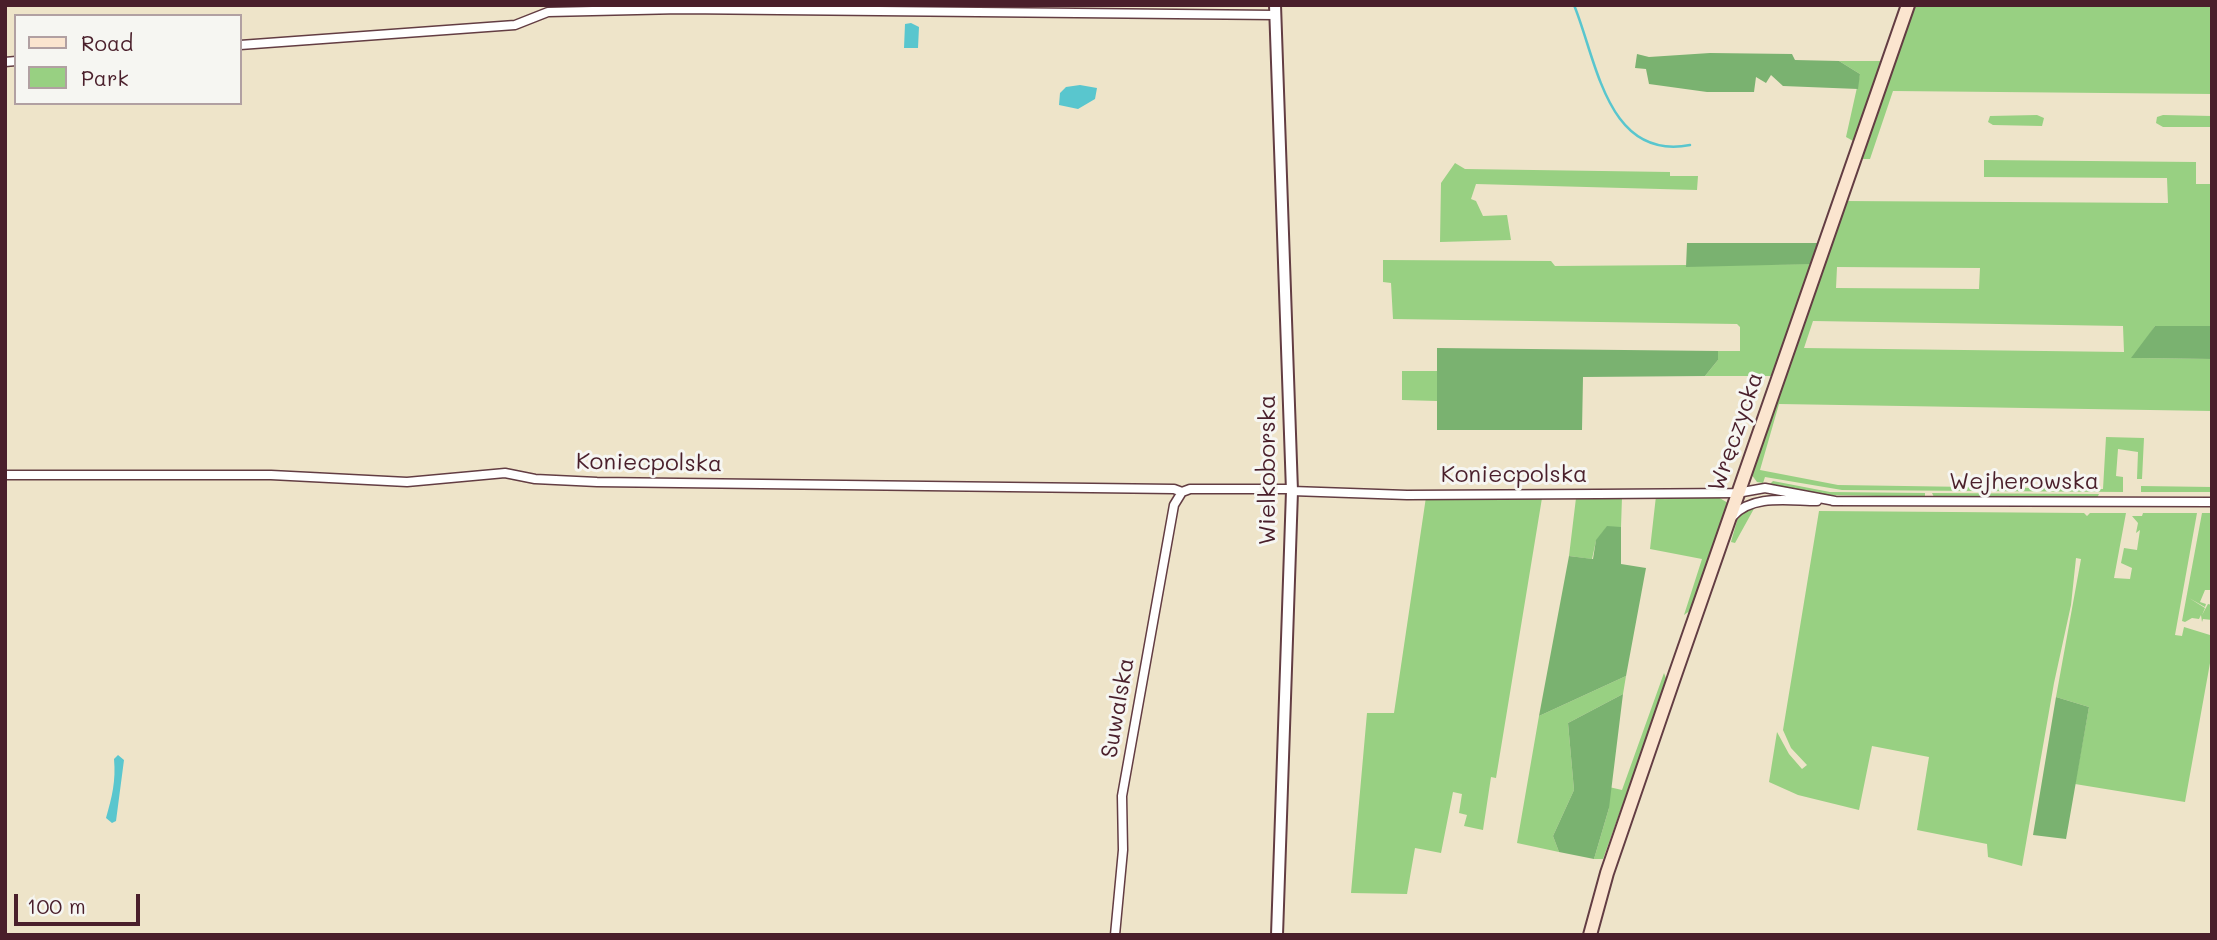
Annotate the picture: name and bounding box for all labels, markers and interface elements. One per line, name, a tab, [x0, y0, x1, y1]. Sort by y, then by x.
legend	[14, 14, 242, 105]
text: Road	[81, 29, 133, 56]
text: Park	[81, 64, 129, 91]
street label: Wręczycka	[1703, 369, 1769, 495]
street label: Wielkoborska	[1254, 395, 1282, 545]
street label: Koniecpolska	[576, 448, 722, 478]
street label: Koniecpolska	[1441, 461, 1587, 489]
street label: Wejherowska	[1949, 468, 2099, 496]
street label: Suwalska	[1096, 656, 1140, 760]
scale bar	[18, 880, 144, 924]
text: 100 m	[27, 892, 86, 919]

